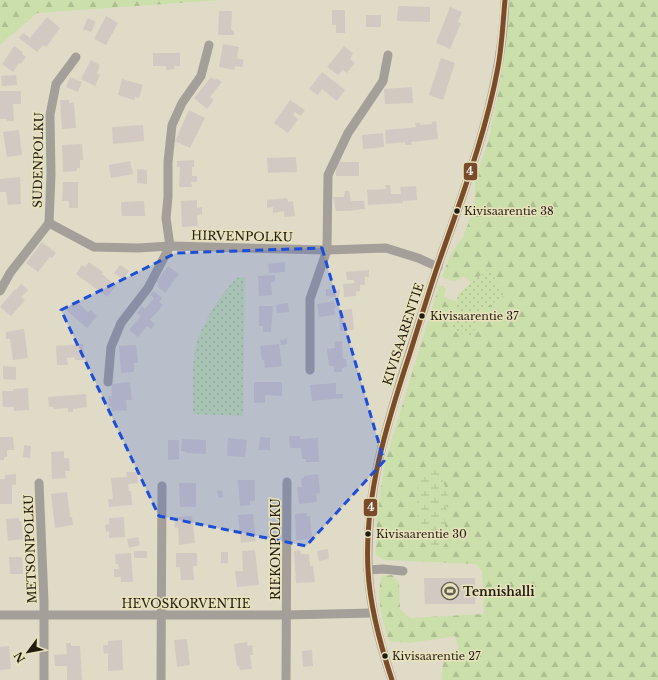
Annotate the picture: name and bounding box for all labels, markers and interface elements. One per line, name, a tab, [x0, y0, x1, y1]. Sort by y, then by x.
street label: SUDENPOLKU	[30, 112, 46, 208]
line badge: 4	[463, 162, 478, 181]
text: 4	[466, 164, 474, 178]
place label: Kivisaarentie 38	[464, 204, 554, 218]
marker: Kivisaarentie 38	[452, 206, 462, 216]
street label: HIRVENPOLKU	[191, 228, 293, 244]
street label: KIVISAARENTIE	[379, 280, 427, 387]
place label: Kivisaarentie 37	[430, 309, 519, 323]
marker: Kivisaarentie 37	[417, 311, 427, 321]
street label: METSONPOLKU	[21, 494, 39, 604]
street label: RIEKONPOLKU	[268, 498, 283, 600]
line badge: 4	[363, 498, 378, 517]
text: 4	[367, 500, 375, 514]
place label: Kivisaarentie 30	[376, 527, 467, 541]
marker: Kivisaarentie 30	[363, 529, 373, 539]
sports icon: Tennishalli	[440, 581, 460, 601]
place label: Tennishalli	[463, 584, 535, 599]
street label: HEVOSKORVENTIE	[121, 596, 251, 611]
north arrow	[8, 632, 48, 672]
text: N	[10, 649, 28, 665]
place label: Kivisaarentie 27	[392, 649, 481, 663]
marker: Kivisaarentie 27	[380, 651, 390, 661]

